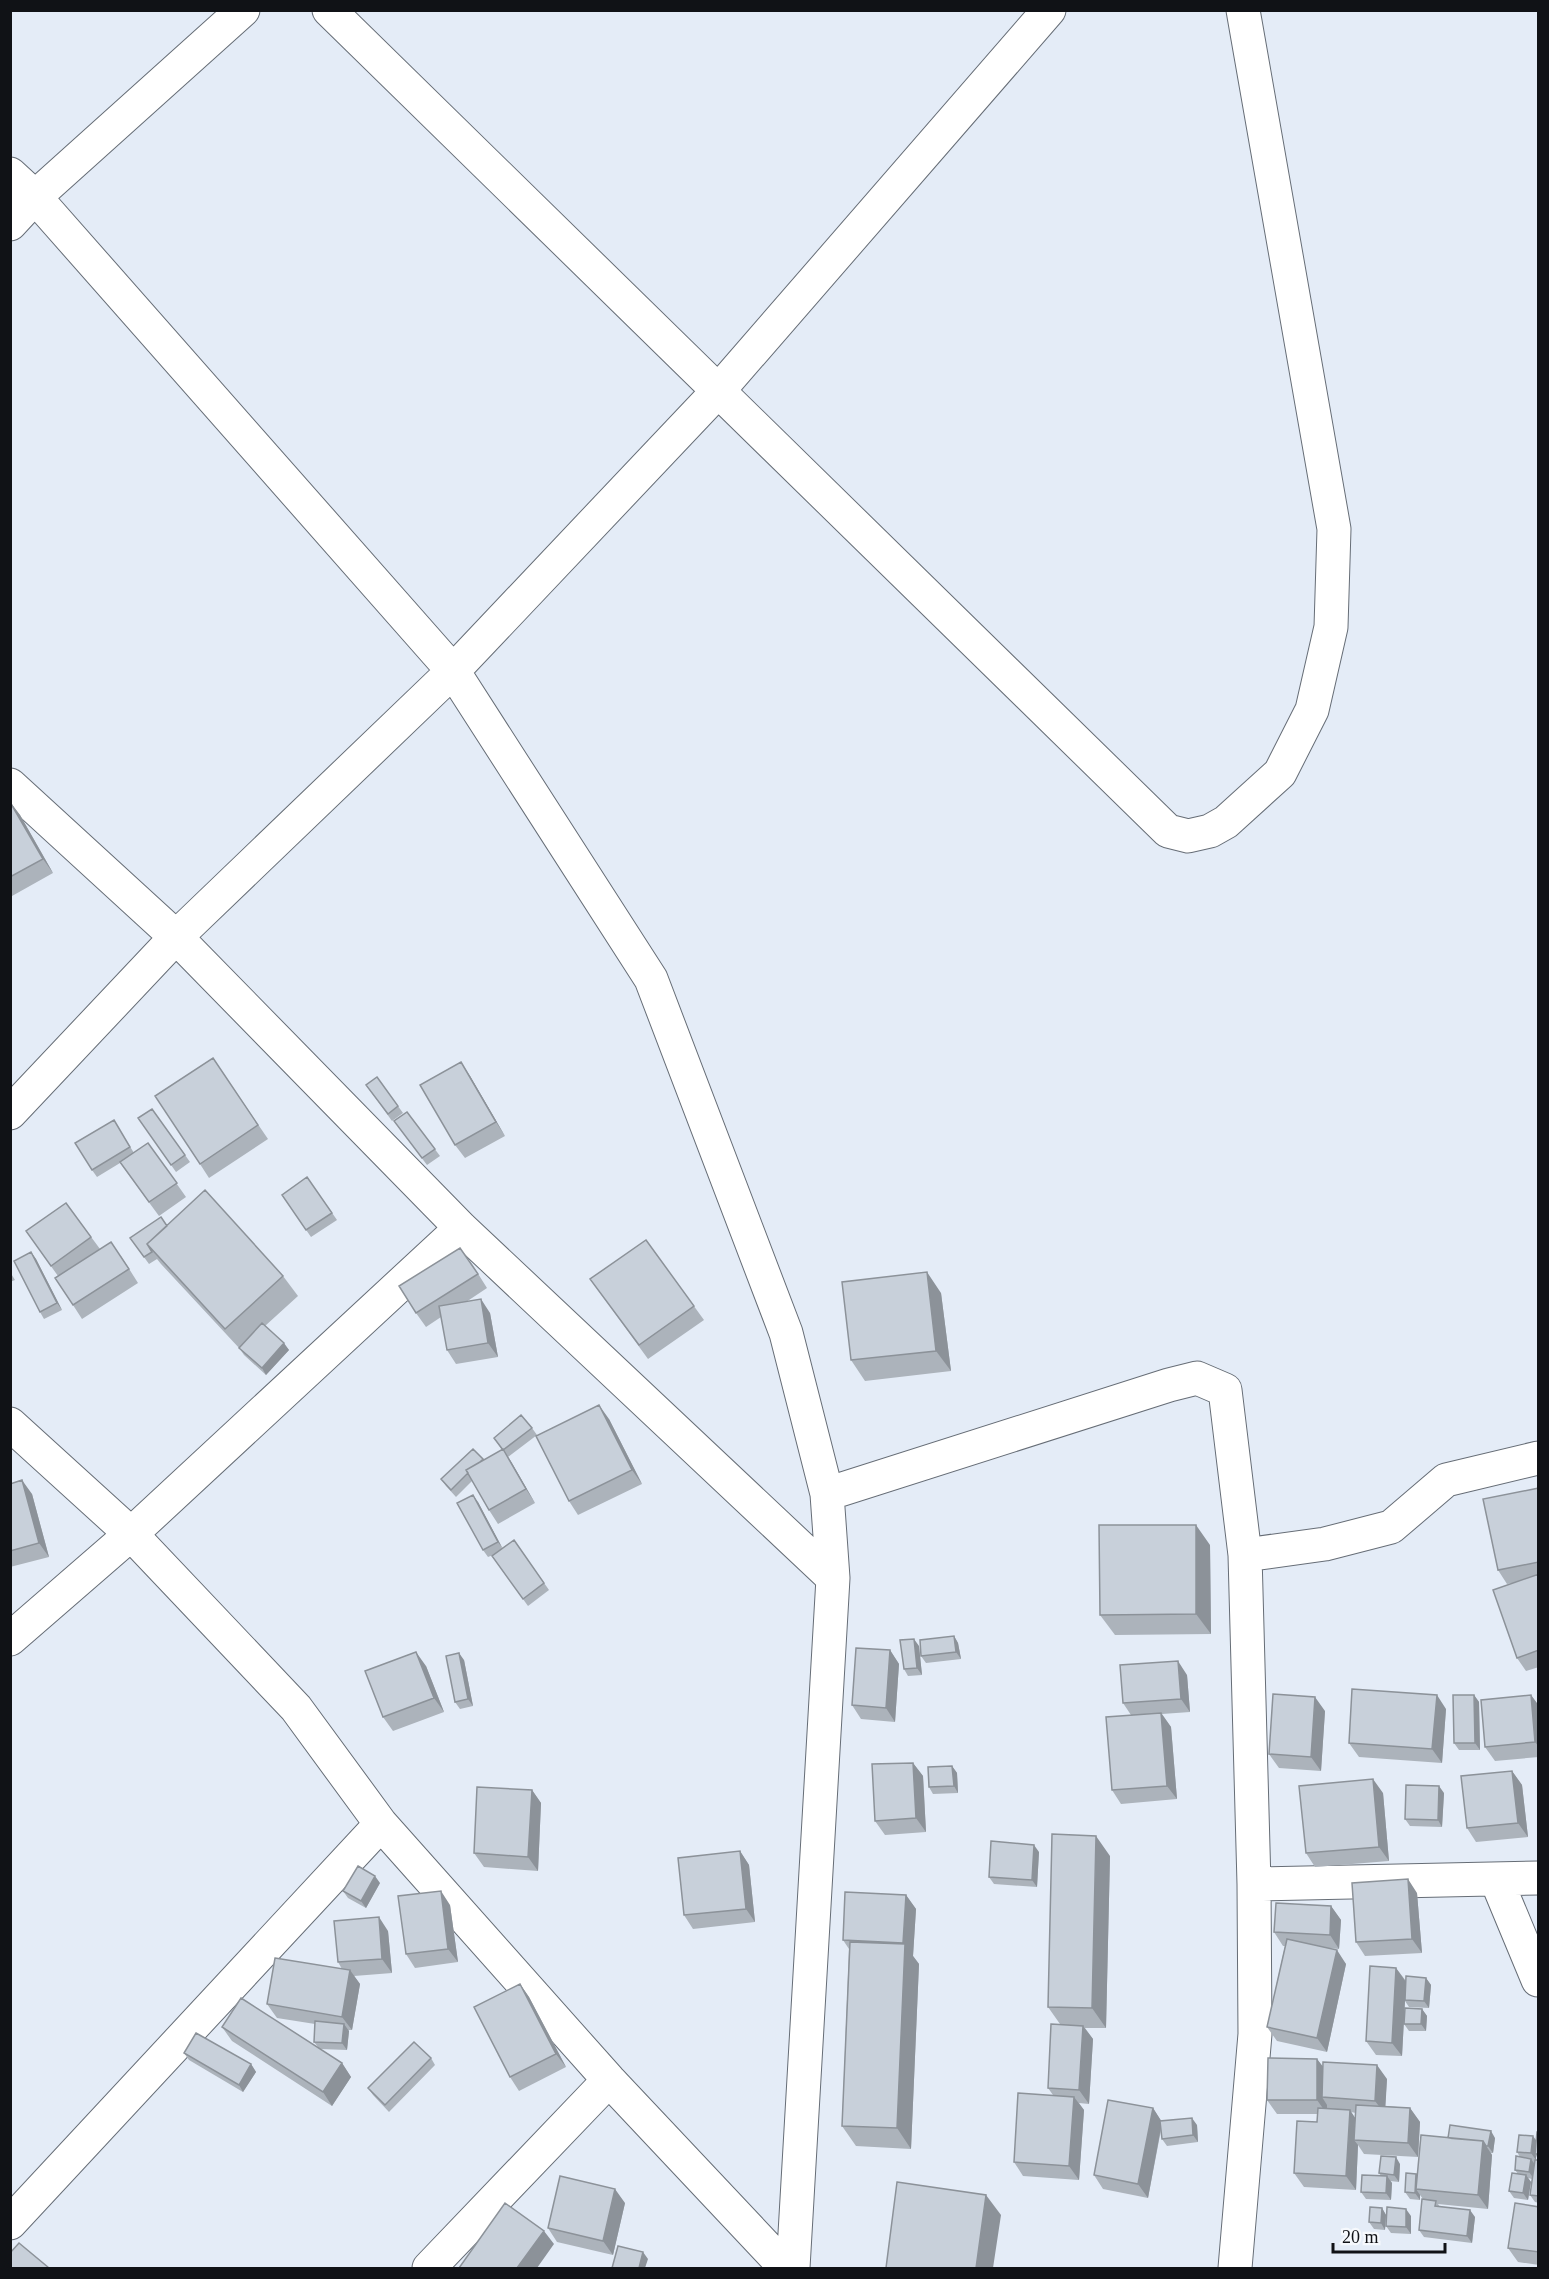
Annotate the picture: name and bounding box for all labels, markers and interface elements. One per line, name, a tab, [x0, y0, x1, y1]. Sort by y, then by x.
scale bar	[1333, 2216, 1446, 2254]
text: 20 m	[1342, 2227, 1379, 2247]

